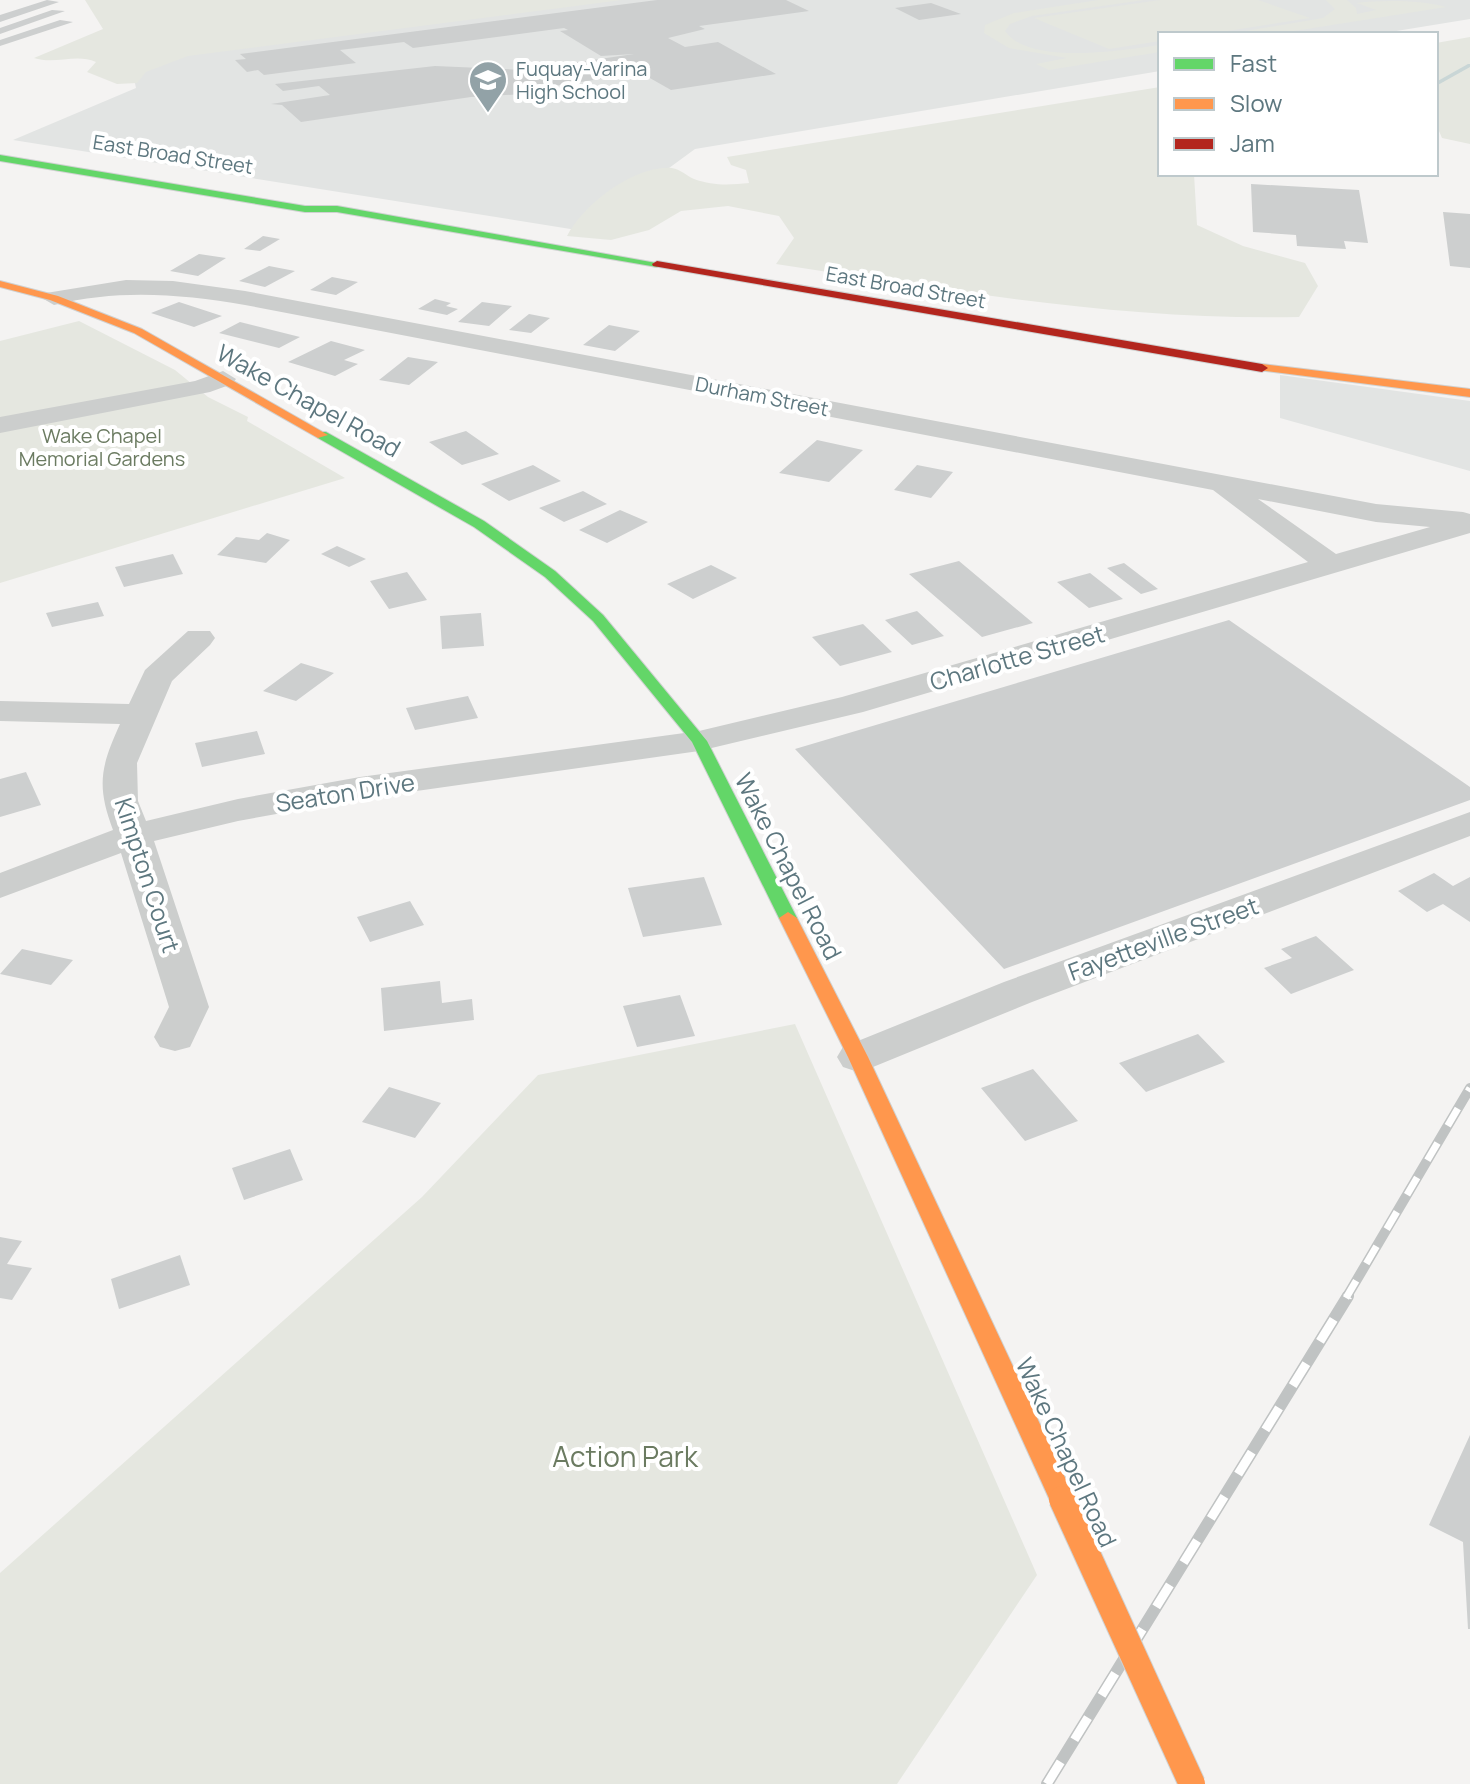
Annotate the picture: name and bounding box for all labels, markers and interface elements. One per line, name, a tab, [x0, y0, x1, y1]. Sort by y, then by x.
legend	[1158, 32, 1438, 176]
text: Fast	[1230, 46, 1277, 79]
place label: Fuquay-Varina High School	[516, 55, 647, 105]
school or university icon: Fuquay-Varina High School	[467, 59, 509, 114]
text: Slow	[1230, 86, 1283, 119]
text: Jam	[1230, 126, 1275, 159]
street label: East Broad Street	[91, 128, 255, 180]
street label: East Broad Street	[824, 260, 988, 314]
street label: Wake Chapel Road	[211, 336, 407, 464]
street label: Durham Street	[693, 370, 831, 422]
park label: Wake Chapel Memorial Gardens	[19, 422, 185, 472]
street label: Charlotte Street	[926, 616, 1108, 698]
street label: Seaton Drive	[273, 765, 417, 819]
street label: Wake Chapel Road	[728, 767, 850, 965]
street label: Kimpton Court	[107, 793, 189, 957]
street label: Fayetteville Street	[1063, 888, 1263, 988]
street label: Wake Chapel Road	[1009, 1352, 1125, 1552]
park label: Action Park	[552, 1437, 699, 1475]

